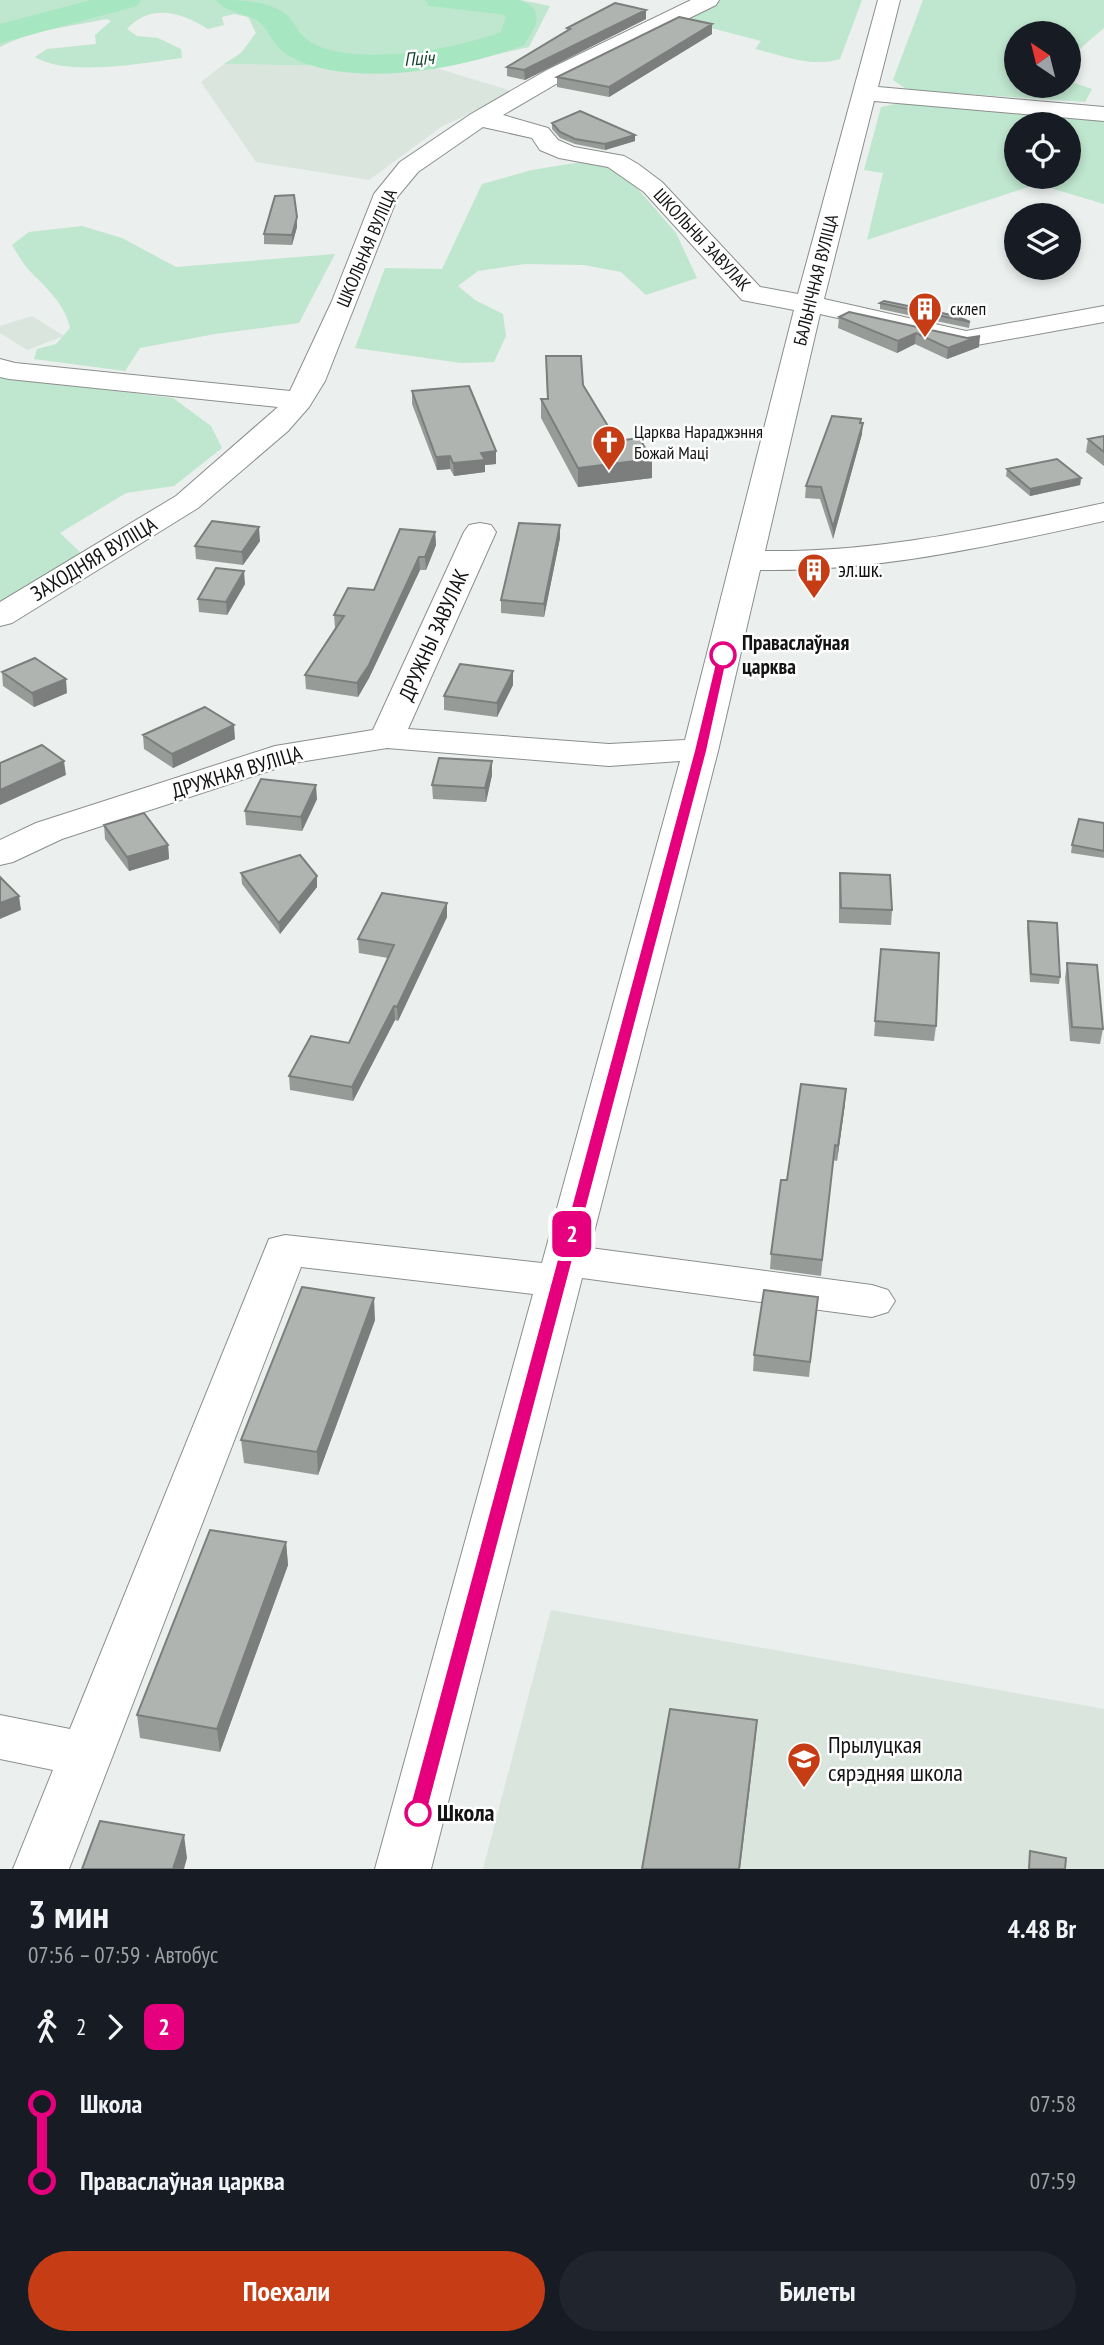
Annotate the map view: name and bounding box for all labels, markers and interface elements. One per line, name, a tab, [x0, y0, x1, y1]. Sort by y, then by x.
north arrow	[1004, 21, 1082, 98]
map controls	[1004, 21, 1081, 280]
water label: Пціч	[403, 45, 436, 71]
button: locate	[1004, 112, 1081, 189]
street label: ШКОЛЬНЫ ЗАВУЛАК	[649, 184, 756, 296]
street label: ШКОЛЬНАЯ ВУЛІЦА	[331, 185, 402, 311]
button: layers	[1004, 203, 1081, 280]
street label: БАЛЬНІЧНАЯ ВУЛІЦА	[788, 211, 843, 348]
building icon: склеп	[906, 290, 944, 339]
place label: склеп	[950, 297, 986, 320]
place label: Царква Нараджэння Божай Маці	[634, 420, 763, 464]
church icon: Царква Нараджэння Божай Маці	[590, 423, 628, 472]
street label: ЗАХОДНЯЯ ВУЛІЦА	[26, 510, 162, 607]
building icon: эл.шк.	[795, 551, 833, 600]
place label: эл.шк.	[838, 556, 883, 583]
street label: ДРУЖНЫ ЗАВУЛАК	[392, 565, 475, 705]
place label: Праваслаўная царква	[742, 629, 849, 680]
marker: Праваслаўная царква	[710, 642, 736, 668]
street label: ДРУЖНАЯ ВУЛІЦА	[168, 739, 305, 804]
line badge: 2	[549, 1211, 595, 1257]
text: 2	[566, 1218, 578, 1249]
place label: Прылуцкая сярэдняя школа	[828, 1729, 963, 1788]
school or university icon: Прылуцкая сярэдняя школа	[785, 1740, 823, 1789]
place label: Школа	[437, 1797, 495, 1828]
marker: Школа	[405, 1800, 431, 1826]
text: 3 мин	[28, 1889, 109, 1938]
text: 4.48 Br	[1008, 1912, 1076, 1945]
text: 07:56 – 07:59 · Автобус	[28, 1940, 218, 1969]
icon: walk	[28, 2008, 66, 2046]
icon: forward	[96, 2008, 134, 2046]
text: 2	[158, 2011, 170, 2042]
text: 2	[76, 2012, 86, 2041]
text: Школа	[80, 2087, 142, 2120]
text: 07:58	[1030, 2089, 1076, 2118]
text: Праваслаўная царква	[80, 2164, 285, 2197]
text: 07:59	[1030, 2166, 1076, 2195]
button: Поехали	[28, 2251, 545, 2331]
button: Билеты	[559, 2251, 1076, 2331]

